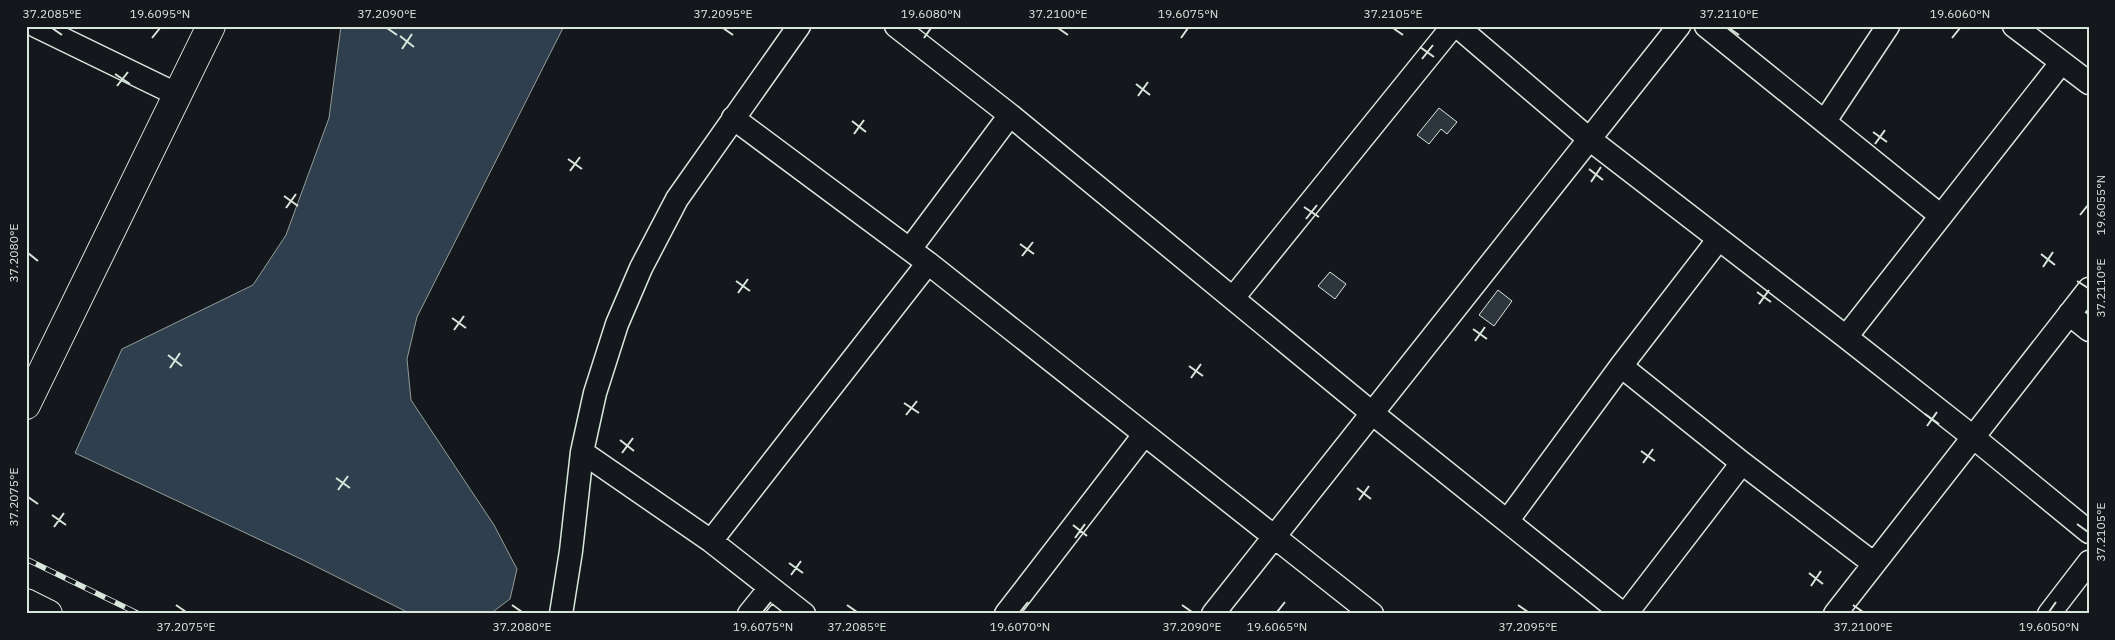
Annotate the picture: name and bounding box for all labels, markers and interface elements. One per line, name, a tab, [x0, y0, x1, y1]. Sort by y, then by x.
text: 37.2085°E	[22, 6, 82, 21]
text: 19.6095°N	[130, 6, 190, 21]
text: 37.2090°E	[357, 6, 417, 21]
text: 37.2095°E	[693, 6, 753, 21]
text: 19.6080°N	[901, 6, 961, 21]
text: 37.2100°E	[1028, 6, 1088, 21]
text: 19.6075°N	[1158, 6, 1218, 21]
text: 37.2105°E	[1363, 6, 1423, 21]
text: 37.2110°E	[1699, 6, 1759, 21]
text: 19.6060°N	[1930, 6, 1990, 21]
text: 19.6055°N	[2093, 175, 2108, 235]
text: 37.2080°E	[6, 223, 21, 283]
text: 37.2110°E	[2093, 258, 2108, 318]
text: 37.2075°E	[6, 467, 21, 527]
text: 37.2105°E	[2093, 502, 2108, 562]
text: 37.2075°E	[156, 619, 216, 634]
text: 37.2080°E	[492, 619, 552, 634]
text: 19.6075°N	[733, 619, 793, 634]
text: 37.2085°E	[827, 619, 887, 634]
text: 19.6070°N	[990, 619, 1050, 634]
text: 37.2090°E	[1162, 619, 1222, 634]
text: 19.6065°N	[1247, 619, 1307, 634]
text: 37.2095°E	[1498, 619, 1558, 634]
text: 37.2100°E	[1833, 619, 1893, 634]
text: 19.6050°N	[2019, 619, 2079, 634]

